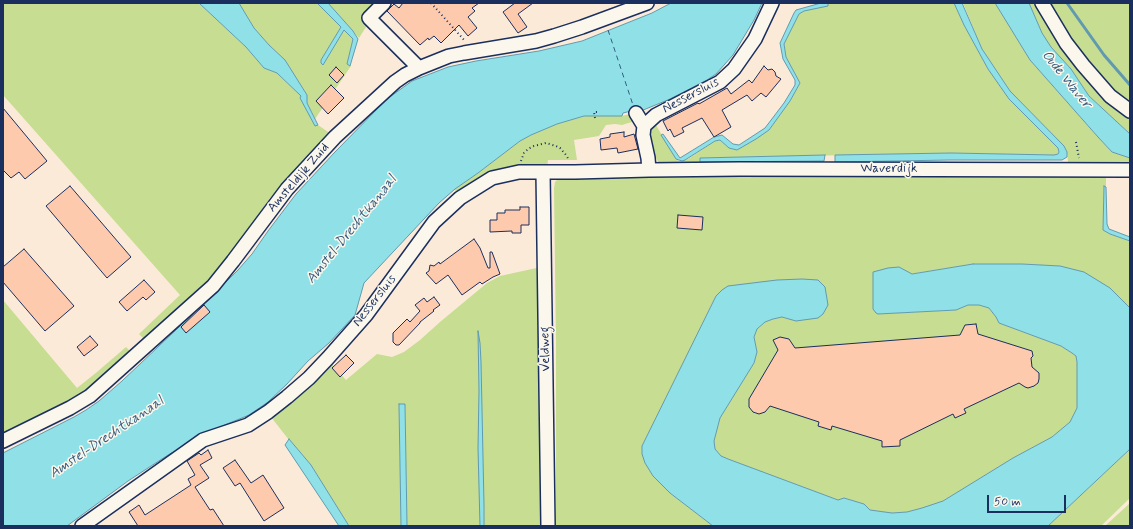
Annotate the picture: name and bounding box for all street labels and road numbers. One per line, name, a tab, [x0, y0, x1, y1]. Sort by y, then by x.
street label: Nessersluis	[660, 75, 722, 117]
street label: Amsteldijk Zuid	[265, 140, 333, 216]
street label: Waverdijk	[861, 161, 917, 177]
street label: Nessersluis	[350, 272, 400, 330]
street label: Veldweg	[538, 326, 554, 372]

